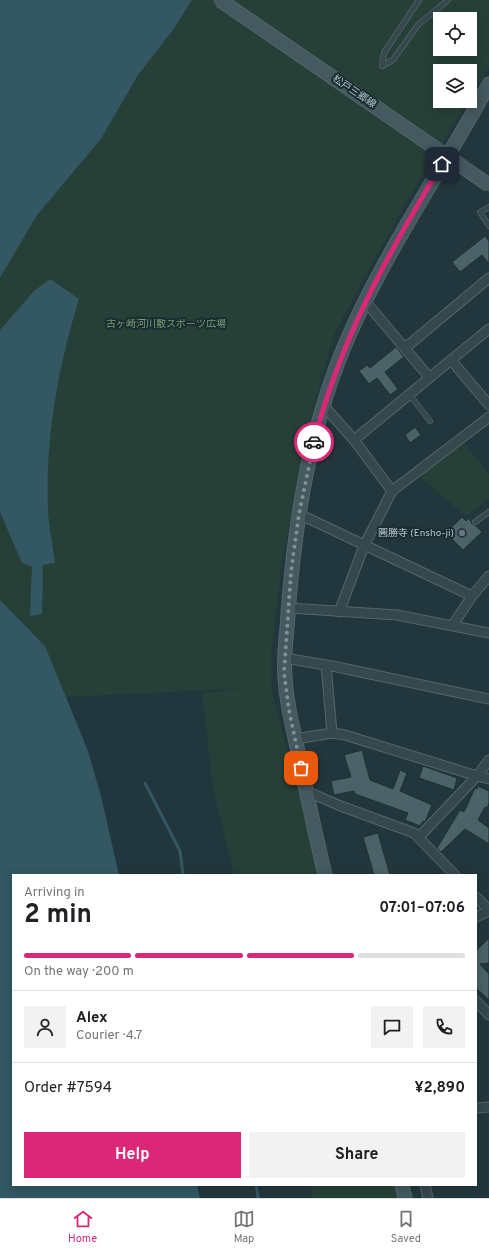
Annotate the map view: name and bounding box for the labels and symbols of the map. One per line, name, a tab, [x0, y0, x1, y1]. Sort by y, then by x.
street label: 松戸三郷線	[330, 73, 378, 111]
pin	[425, 147, 459, 181]
park label: 古ヶ崎河川敷スポーツ広場	[106, 318, 226, 331]
courier	[294, 422, 334, 462]
place label: 圓勝寺 (Ensho-ji)	[378, 527, 454, 540]
marker: 圓勝寺 (Ensho-ji)	[457, 528, 467, 538]
pin	[284, 751, 318, 785]

